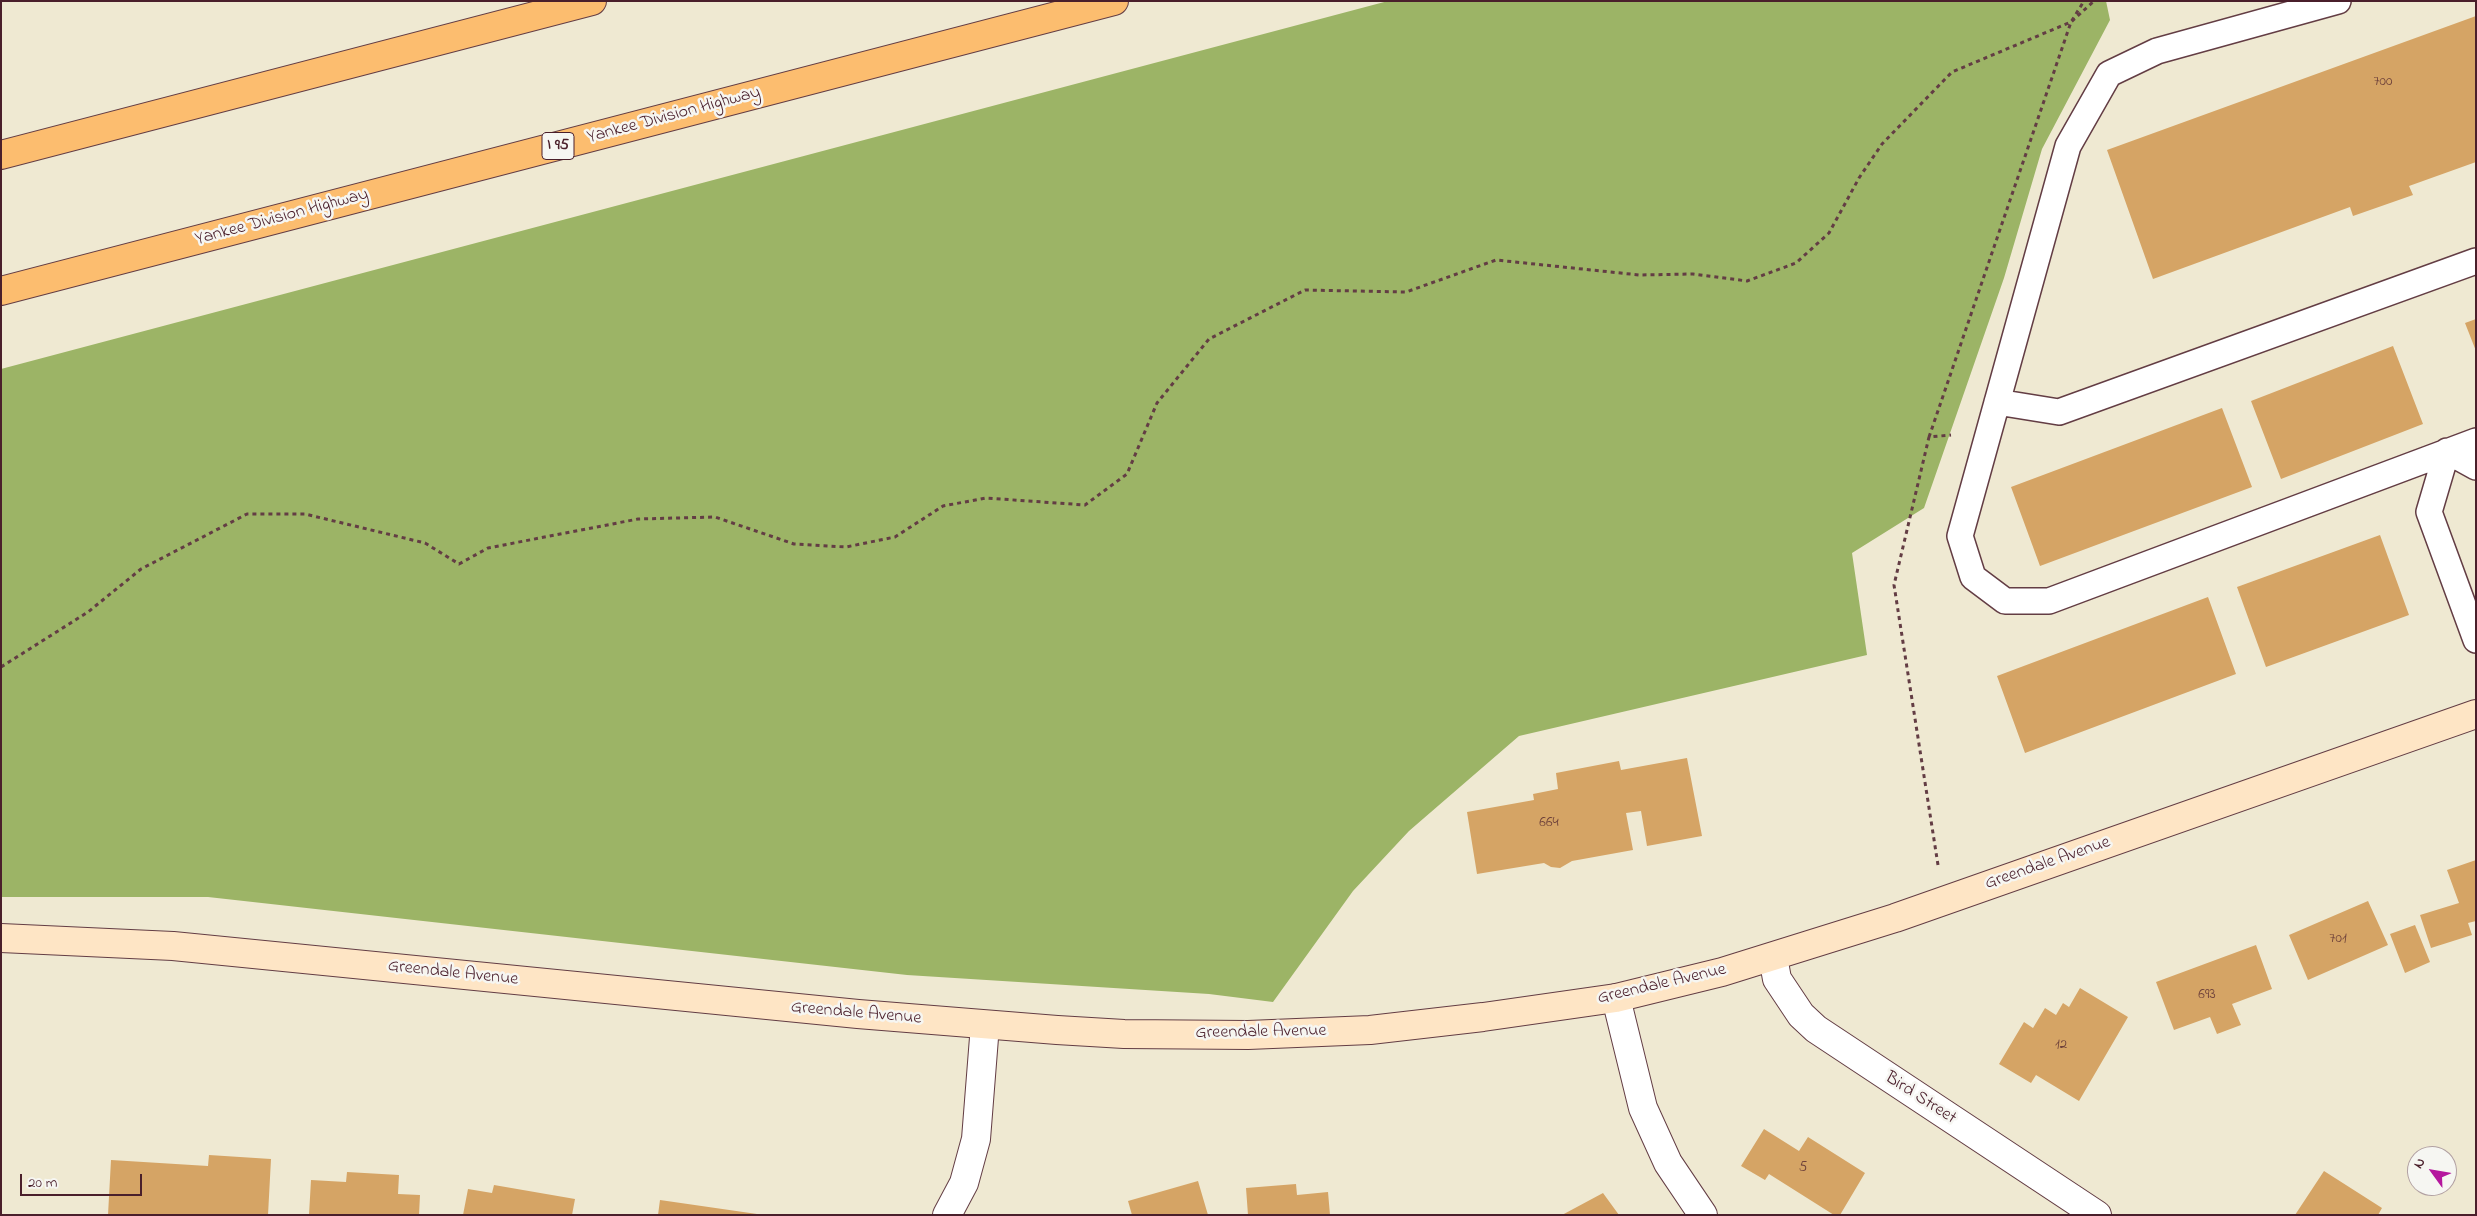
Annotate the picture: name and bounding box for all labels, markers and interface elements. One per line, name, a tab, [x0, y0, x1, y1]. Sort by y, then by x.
house number: 700	[2373, 74, 2393, 92]
street label: Yankee Division Highway	[585, 82, 763, 150]
road number: I 95	[542, 132, 574, 160]
street label: Yankee Division Highway	[193, 184, 371, 252]
house number: 664	[1539, 815, 1559, 833]
street label: Greendale Avenue	[1982, 832, 2114, 896]
house number: 701	[2329, 931, 2347, 949]
street label: Greendale Avenue	[387, 956, 519, 992]
street label: Greendale Avenue	[1596, 960, 1728, 1010]
house number: 693	[2198, 987, 2216, 1005]
street label: Greendale Avenue	[790, 998, 922, 1030]
street label: Greendale Avenue	[1195, 1021, 1327, 1045]
house number: 12	[2055, 1037, 2067, 1055]
street label: Bird Street	[1880, 1068, 1960, 1130]
north arrow	[2407, 1146, 2457, 1196]
text: N	[2408, 1154, 2431, 1173]
house number: 5	[1799, 1160, 1807, 1178]
scale bar	[22, 1164, 145, 1196]
text: 20 m	[28, 1172, 57, 1194]

